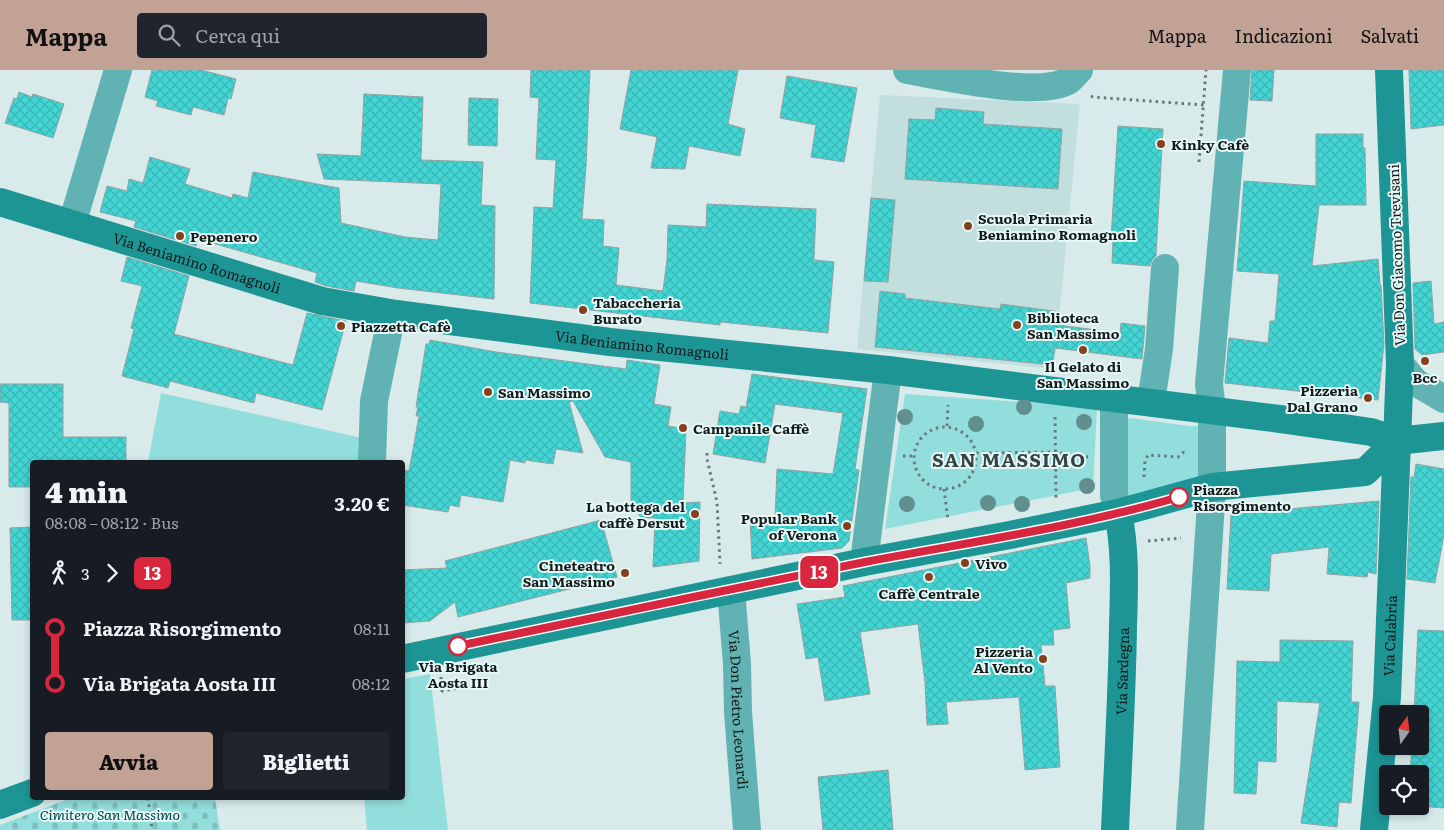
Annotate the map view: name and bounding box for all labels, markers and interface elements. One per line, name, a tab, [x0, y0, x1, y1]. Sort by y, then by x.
search box	[137, 13, 487, 58]
text: Mappa	[25, 18, 107, 53]
icon: search	[155, 21, 183, 49]
text: Cerca qui	[195, 21, 280, 49]
text: Mappa	[1148, 22, 1207, 49]
text: Indicazioni	[1235, 22, 1332, 49]
text: Salvati	[1360, 22, 1419, 49]
place label: Kinky Cafè	[1171, 134, 1249, 154]
marker: Kinky Cafè	[1155, 138, 1167, 150]
street label: Via Don Giacomo Trevisani	[1383, 163, 1409, 346]
place label: Scuola Primaria Beniamino Romagnoli	[978, 208, 1136, 244]
marker: Scuola Primaria Beniamino Romagnoli	[962, 220, 974, 232]
place label: Pepenero	[190, 226, 258, 246]
street label: Via Beniamino Romagnoli	[110, 227, 284, 298]
marker: Pepenero	[174, 230, 186, 242]
place label: Tabaccheria Burato	[593, 292, 682, 328]
marker: Tabaccheria Burato	[577, 304, 589, 316]
place label: Biblioteca San Massimo	[1027, 307, 1120, 343]
place label: Piazzetta Cafè	[351, 316, 451, 336]
marker: Biblioteca San Massimo	[1011, 319, 1023, 331]
marker: Piazzetta Cafè	[335, 320, 347, 332]
street label: Via Beniamino Romagnoli	[554, 325, 730, 364]
marker: Il Gelato di San Massimo	[1077, 344, 1089, 356]
marker: Bcc	[1419, 355, 1431, 367]
place label: Il Gelato di San Massimo	[1037, 356, 1129, 392]
place label: Bcc	[1413, 367, 1438, 387]
place label: Pizzeria Dal Grano	[1287, 380, 1359, 416]
place label: San Massimo	[498, 382, 591, 402]
marker: San Massimo	[482, 386, 494, 398]
marker: Pizzeria Dal Grano	[1362, 392, 1374, 404]
place label: Campanile Caffè	[693, 418, 809, 438]
marker: Campanile Caffè	[677, 422, 689, 434]
district label: SAN MASSIMO	[932, 445, 1086, 473]
text: 4 min	[45, 470, 127, 512]
place label: Piazza Risorgimento	[1193, 479, 1291, 515]
marker: Piazza Risorgimento	[1169, 487, 1189, 507]
text: 3.20 €	[334, 489, 390, 517]
place label: La bottega del caffè Dersut	[586, 496, 686, 532]
marker: La bottega del caffè Dersut	[689, 508, 701, 520]
place label: Popular Bank of Verona	[741, 508, 838, 544]
text: 08:08 – 08:12 · Bus	[45, 510, 179, 534]
marker: Popular Bank of Verona	[841, 520, 853, 532]
place label: Vivo	[975, 553, 1008, 573]
place label: Cineteatro San Massimo	[523, 555, 615, 591]
line badge: 13	[796, 556, 842, 588]
marker: Vivo	[959, 557, 971, 569]
text: 13	[810, 558, 828, 585]
icon: walk	[45, 559, 73, 587]
icon: forward	[98, 559, 126, 587]
text: 13	[144, 559, 161, 586]
text: 3	[81, 561, 90, 585]
marker: Cineteatro San Massimo	[619, 567, 631, 579]
marker: Caffè Centrale	[923, 571, 935, 583]
place label: Caffè Centrale	[878, 583, 980, 603]
street label: Via Calabria	[1378, 594, 1401, 677]
text: Piazza Risorgimento	[83, 614, 281, 642]
text: 08:11	[354, 616, 390, 640]
street label: Via Sardegna	[1110, 627, 1133, 715]
street label: Via Don Pietro Leonardi	[724, 629, 754, 791]
marker: Via Brigata Aosta III	[448, 636, 468, 656]
place label: Pizzeria Al Vento	[973, 641, 1034, 677]
marker: Pizzeria Al Vento	[1037, 653, 1049, 665]
place label: Via Brigata Aosta III	[418, 656, 498, 692]
text: Via Brigata Aosta III	[83, 669, 276, 697]
text: 08:12	[352, 671, 390, 695]
north arrow	[1379, 705, 1429, 755]
map controls	[1379, 705, 1429, 815]
button: Avvia	[45, 732, 213, 790]
button: Biglietti	[223, 732, 390, 790]
button: locate	[1379, 765, 1429, 815]
park label: Cimitero San Massimo	[40, 804, 180, 824]

